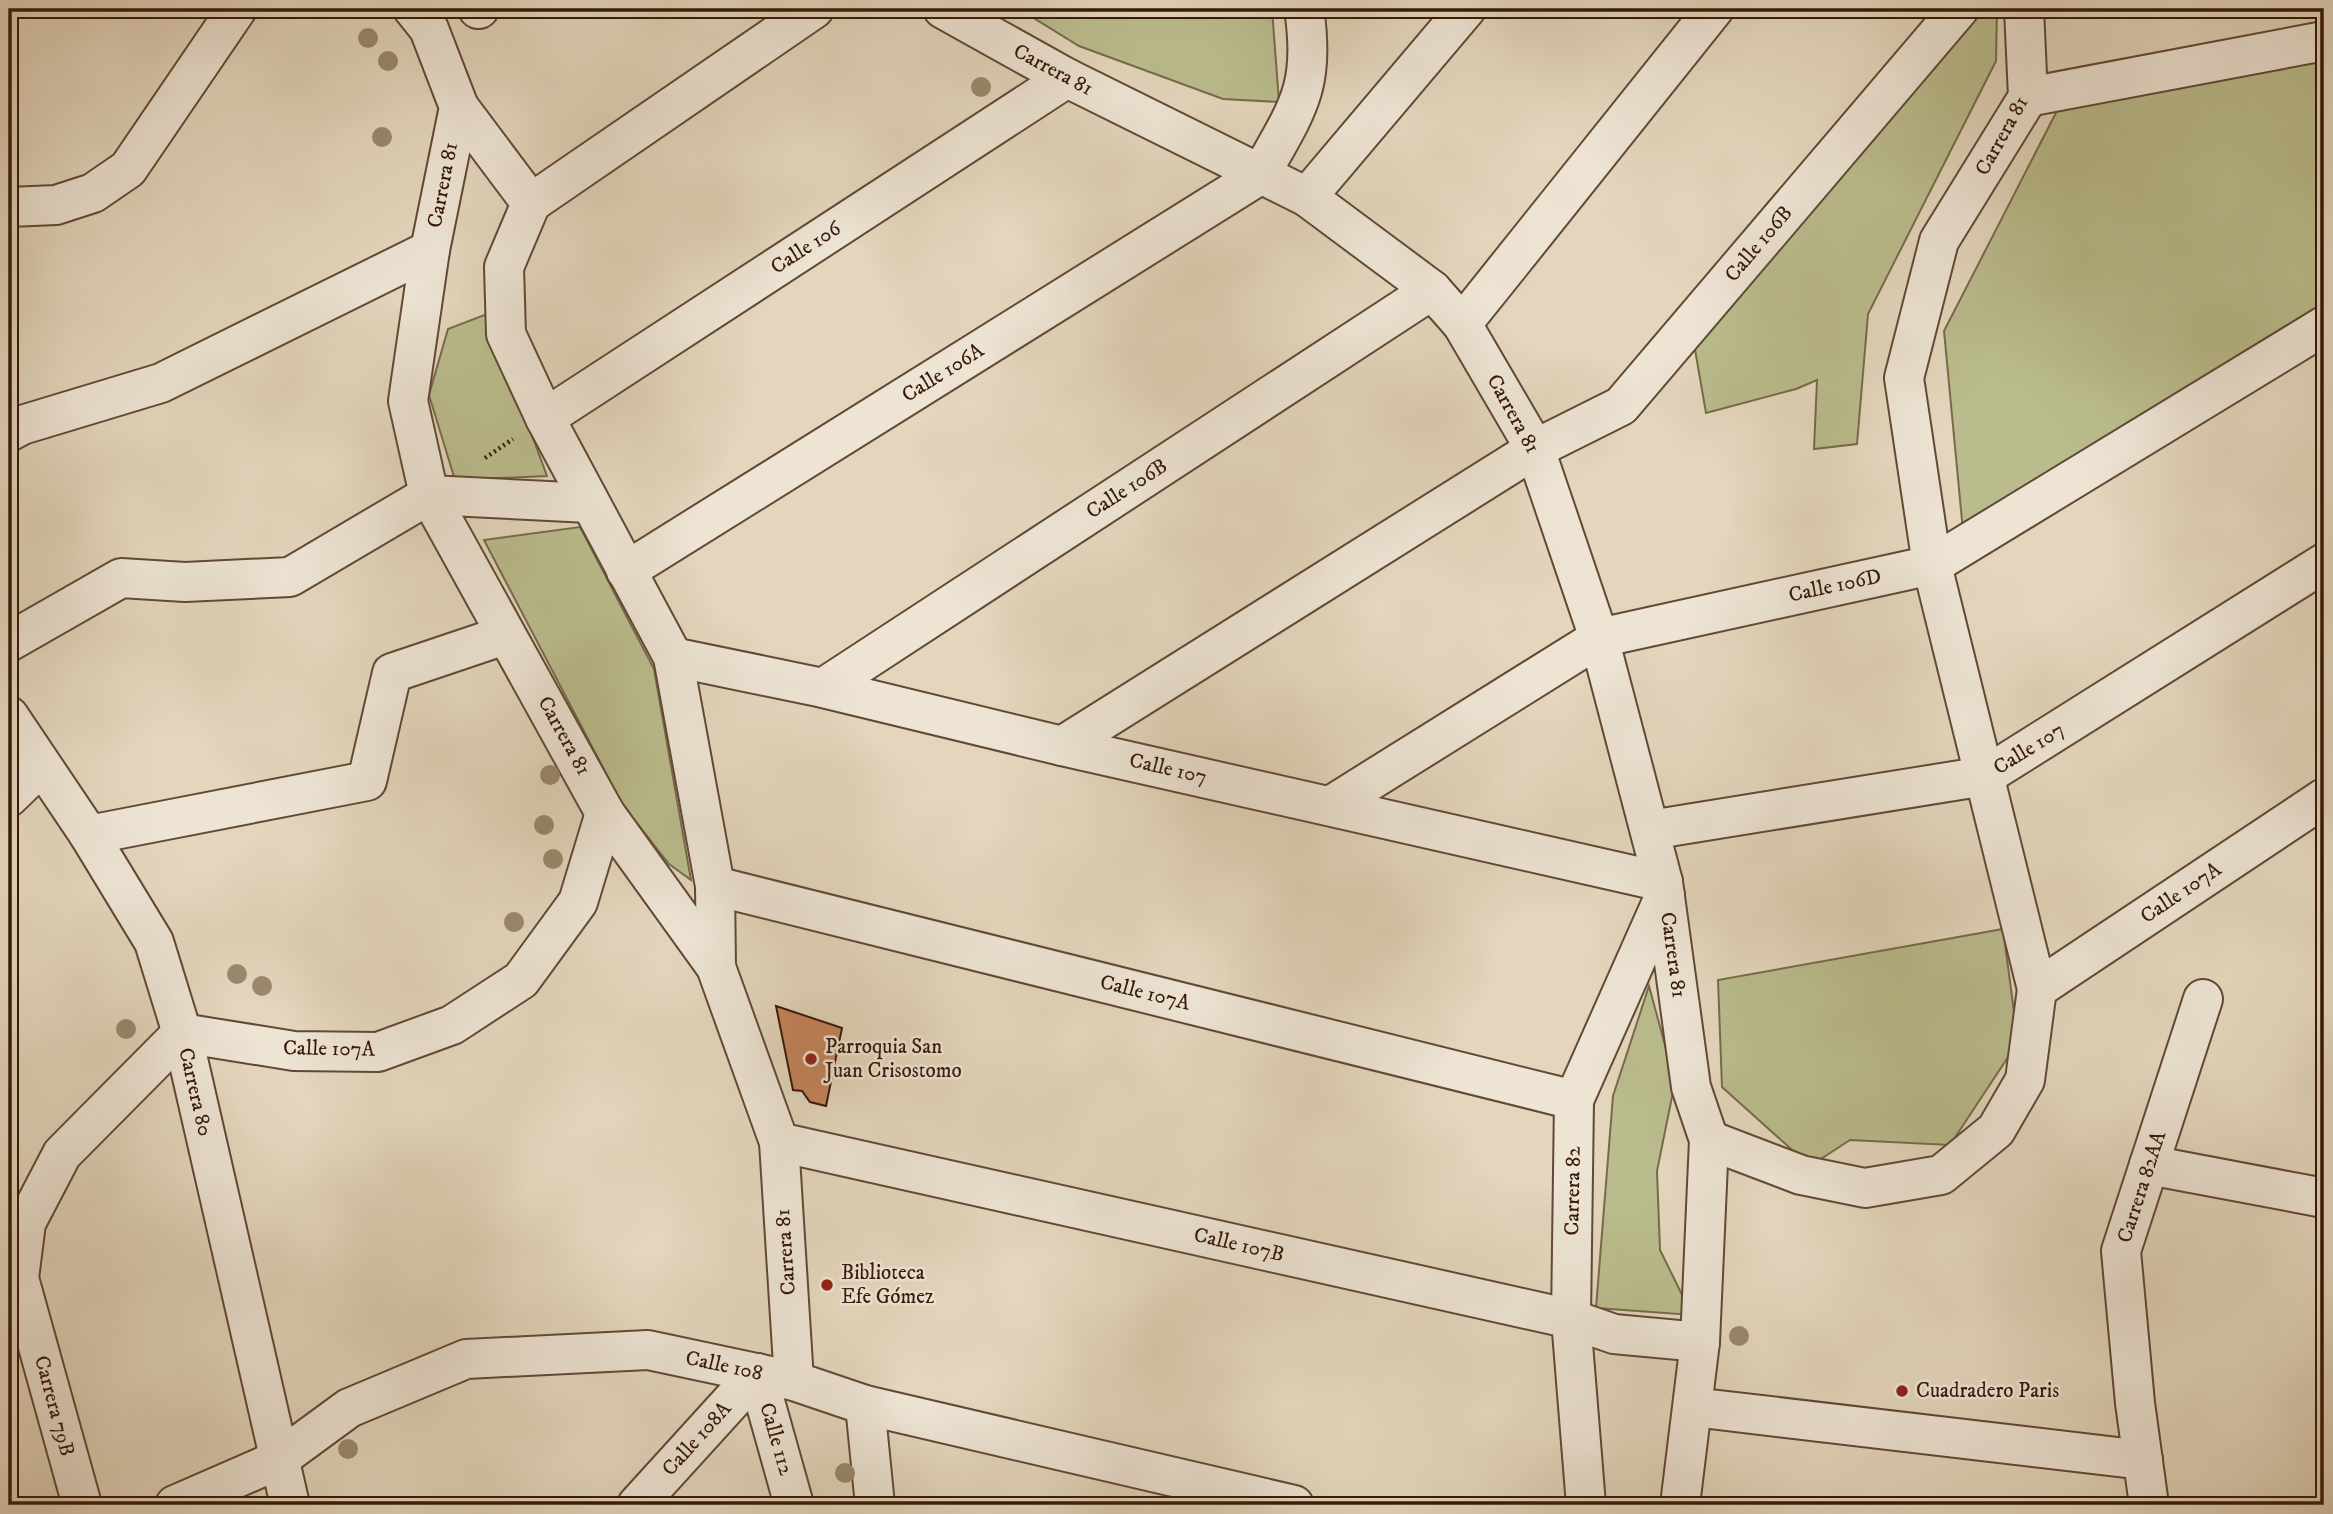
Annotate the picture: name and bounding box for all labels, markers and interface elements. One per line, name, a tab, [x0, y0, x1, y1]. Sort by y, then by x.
street label: Carrera 81	[1009, 38, 1097, 102]
street label: Carrera 81	[1970, 92, 2034, 180]
street label: Carrera 81	[422, 140, 464, 230]
street label: Calle 106B	[1720, 200, 1798, 288]
street label: Calle 106	[766, 215, 847, 280]
street label: Calle 106A	[897, 337, 989, 408]
street label: Carrera 81	[1481, 370, 1545, 458]
street label: Calle 106B	[1081, 453, 1173, 525]
street label: Calle 106D	[1786, 563, 1884, 609]
street label: Carrera 81	[532, 692, 596, 780]
street label: Calle 107	[1989, 717, 2069, 781]
street label: Calle 107	[1127, 747, 1209, 791]
street label: Calle 107A	[2136, 856, 2227, 930]
street label: Carrera 81	[1654, 910, 1692, 1000]
street label: Calle 107A	[1097, 969, 1193, 1017]
place label: Parroquia San Juan Crisostomo	[823, 1034, 962, 1084]
street label: Calle 107A	[283, 1035, 376, 1063]
street label: Carrera 80	[172, 1045, 218, 1139]
marker: Parroquia San Juan Crisostomo	[803, 1051, 819, 1067]
street label: Carrera 82AA	[2112, 1127, 2172, 1246]
street label: Carrera 82	[1559, 1145, 1587, 1236]
street label: Carrera 81	[770, 1208, 802, 1296]
street label: Calle 107B	[1191, 1222, 1287, 1268]
place label: Biblioteca Efe Gómez	[841, 1260, 934, 1310]
marker: Biblioteca Efe Gómez	[819, 1277, 835, 1293]
street label: Calle 108	[683, 1345, 765, 1387]
street label: Carrera 79B	[28, 1353, 80, 1459]
place label: Cuadradero Paris	[1916, 1378, 2059, 1404]
marker: Cuadradero Paris	[1894, 1383, 1910, 1399]
street label: Calle 108A	[657, 1396, 738, 1482]
street label: Calle 112	[753, 1400, 799, 1479]

